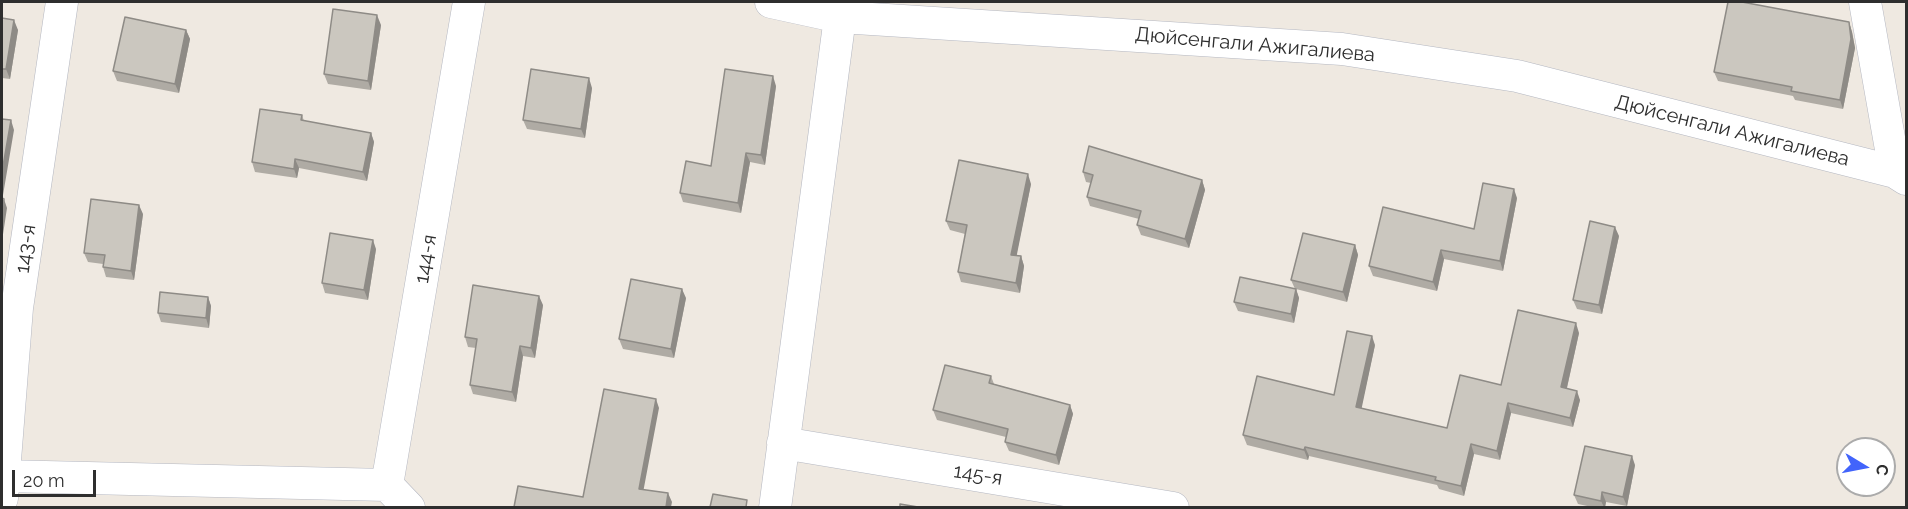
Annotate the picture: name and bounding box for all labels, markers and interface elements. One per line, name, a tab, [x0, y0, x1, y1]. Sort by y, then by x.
street label: Дюйсенгали Ажигалиева	[1134, 23, 1376, 67]
street label: Дюйсенгали Ажигалиева	[1612, 90, 1852, 172]
street label: 143-я	[11, 223, 41, 275]
street label: 144-я	[410, 233, 442, 285]
north arrow	[1836, 437, 1896, 497]
scale bar	[15, 458, 99, 496]
street label: 145-я	[952, 459, 1004, 491]
text: С	[1872, 463, 1893, 477]
text: 20 m	[23, 470, 65, 491]

